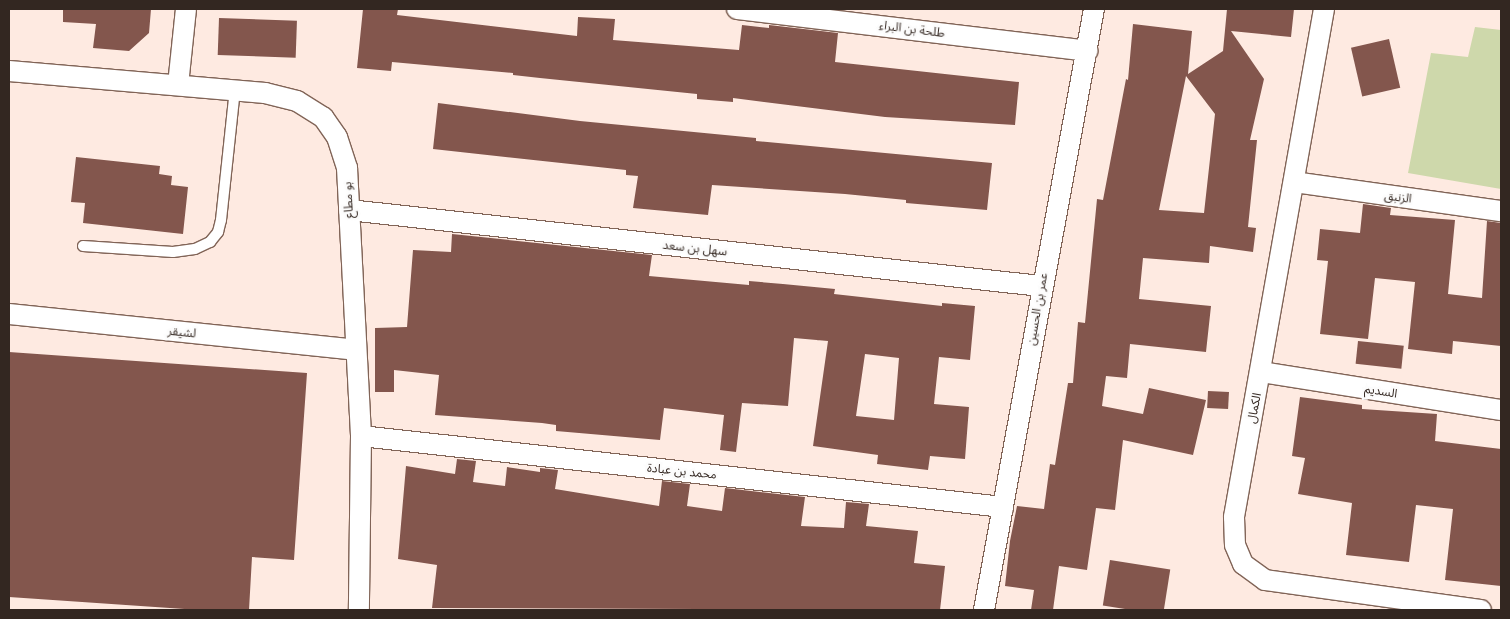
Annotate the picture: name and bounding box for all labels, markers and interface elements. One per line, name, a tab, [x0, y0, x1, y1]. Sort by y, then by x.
street label: طلحة بن البراء	[878, 18, 946, 40]
street label: بو مطاع	[340, 181, 356, 219]
street label: الزنبق	[1383, 188, 1413, 206]
street label: سهل بن سعد	[662, 237, 728, 259]
street label: عمر بن الحسين	[1024, 272, 1050, 346]
street label: لشيقر	[167, 323, 197, 341]
street label: السديم	[1364, 381, 1398, 401]
street label: الكمال	[1244, 391, 1264, 425]
street label: محمد بن عبادة	[646, 460, 718, 482]

